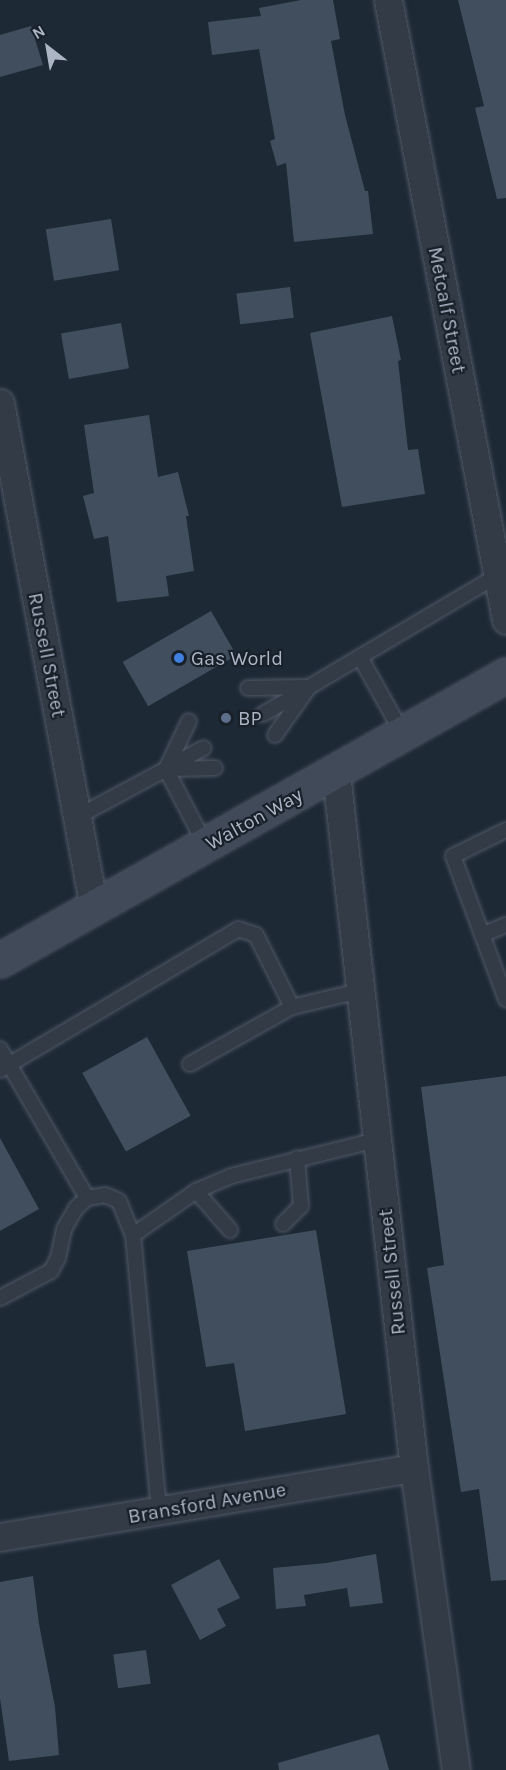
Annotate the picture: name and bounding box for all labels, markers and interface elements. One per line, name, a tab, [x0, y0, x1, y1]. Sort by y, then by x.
north arrow	[18, 18, 78, 78]
text: N	[29, 21, 48, 43]
street label: Metcalf Street	[423, 245, 471, 375]
street label: Russell Street	[23, 591, 71, 719]
place label: Gas World	[191, 646, 283, 670]
marker: Gas World	[172, 651, 186, 665]
place label: BP	[238, 706, 261, 730]
marker: BP	[219, 711, 233, 725]
street label: Walton Way	[202, 783, 306, 855]
street label: Russell Street	[373, 1208, 411, 1336]
street label: Bransford Avenue	[126, 1477, 288, 1529]

